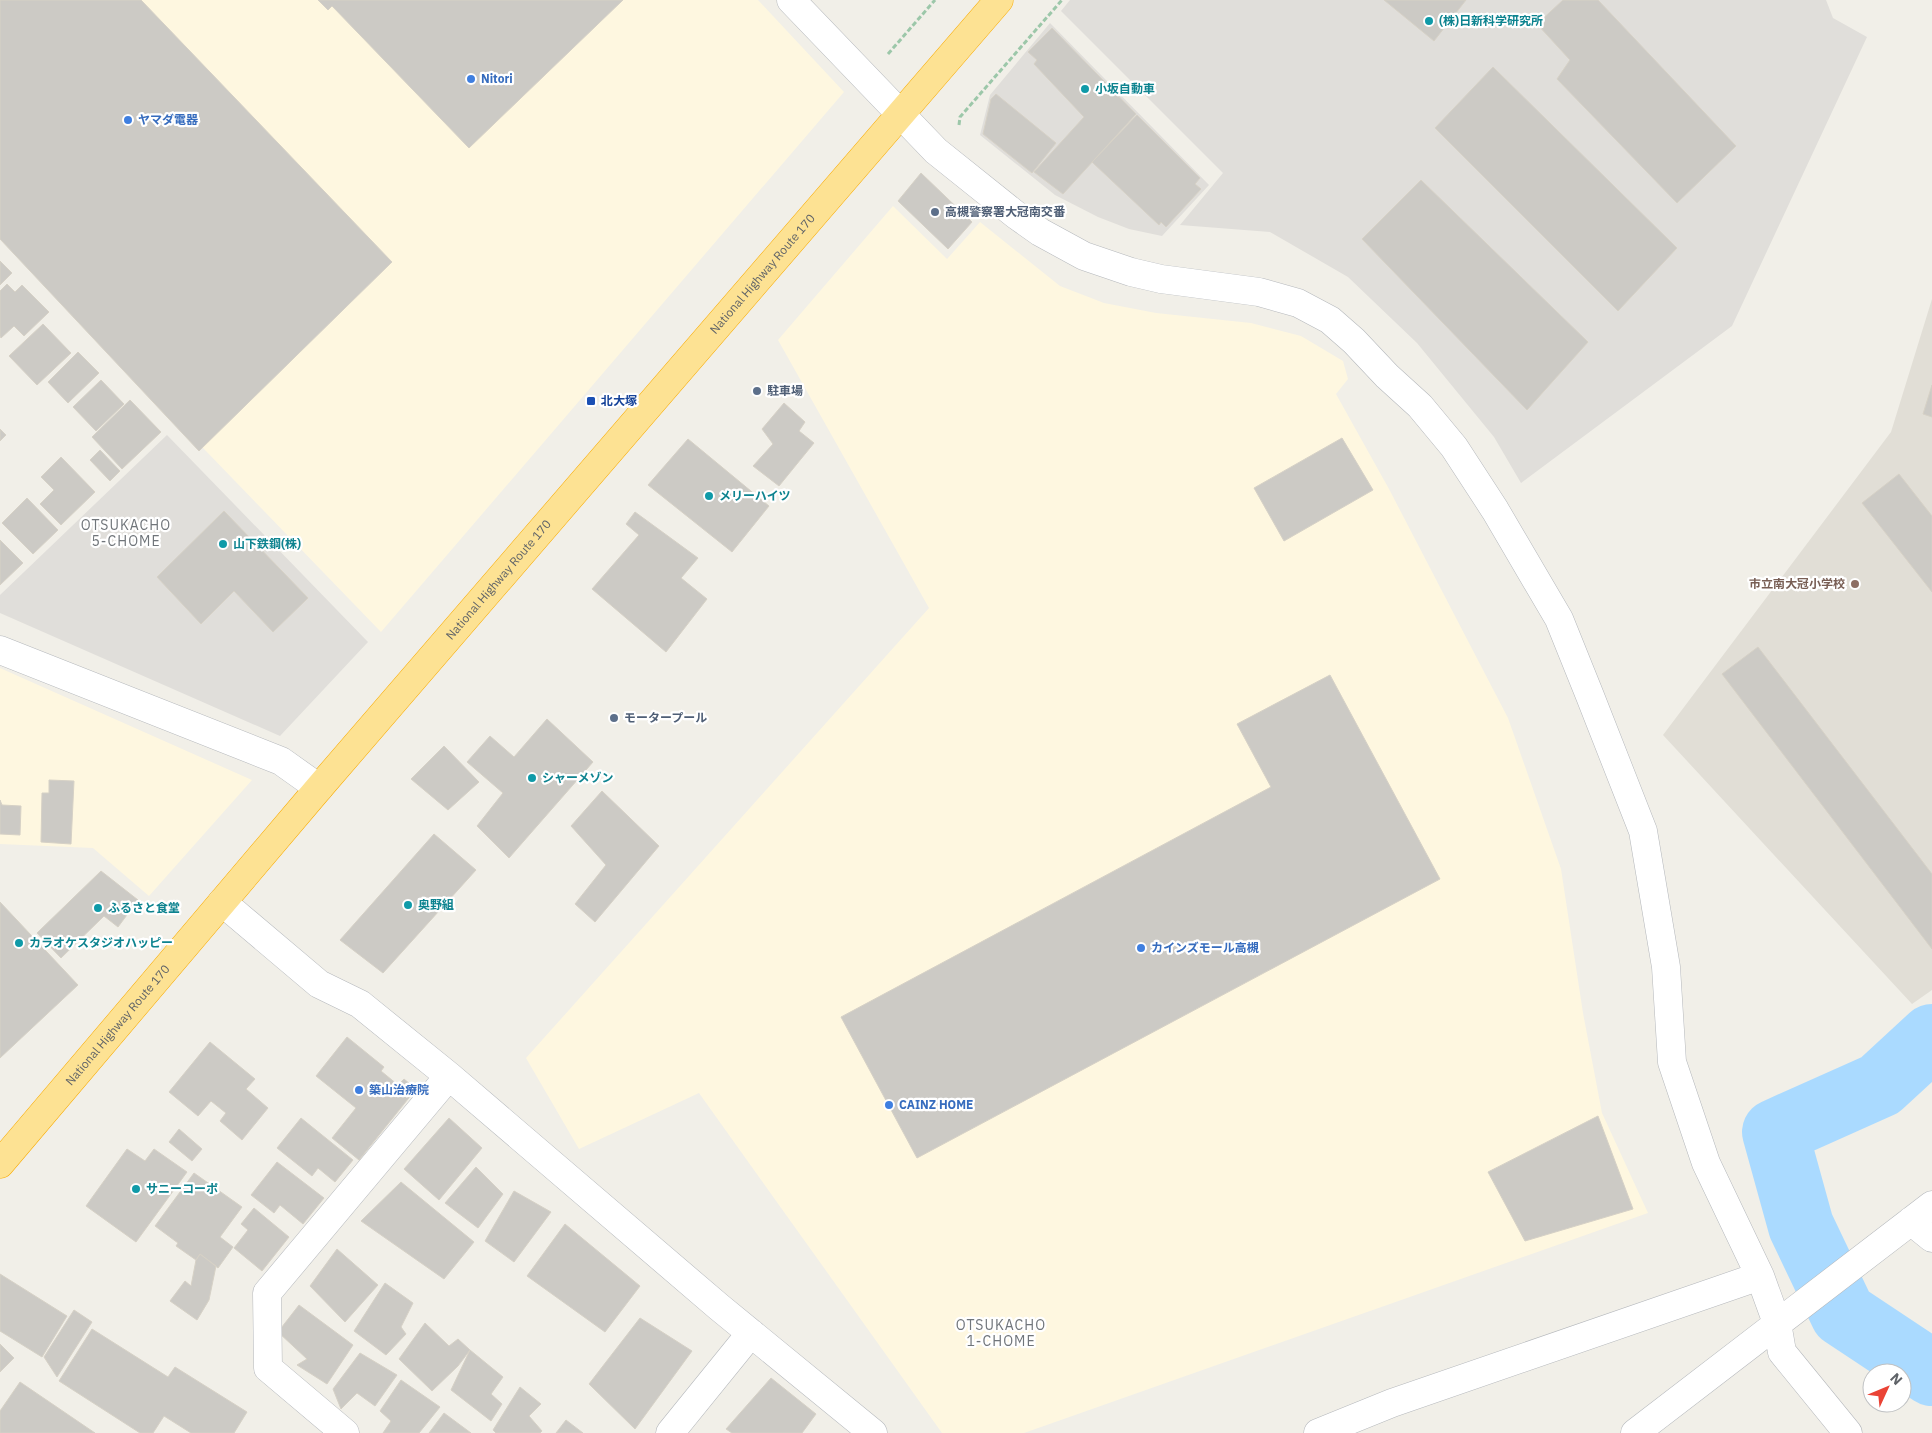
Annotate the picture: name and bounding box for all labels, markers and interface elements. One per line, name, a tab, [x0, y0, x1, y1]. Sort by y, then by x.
place label: (株)日新科学研究所	[1439, 13, 1543, 28]
marker: (株)日新科学研究所	[1423, 15, 1435, 27]
place label: Nitori	[481, 71, 513, 86]
marker: Nitori	[465, 73, 477, 85]
place label: 小坂自動車	[1095, 81, 1155, 96]
marker: 小坂自動車	[1079, 83, 1091, 95]
place label: ヤマダ電器	[138, 112, 199, 127]
marker: ヤマダ電器	[122, 114, 134, 126]
place label: 高槻警察署大冠南交番	[945, 204, 1066, 219]
marker: 高槻警察署大冠南交番	[929, 206, 941, 218]
street label: National Highway Route 170	[706, 211, 818, 337]
place label: 駐車場	[767, 383, 803, 398]
marker: 駐車場	[751, 385, 763, 397]
place label: 北大塚	[601, 393, 637, 408]
marker: 北大塚	[585, 395, 597, 407]
place label: メリーハイツ	[719, 488, 791, 503]
marker: メリーハイツ	[703, 490, 715, 502]
district label: OTSUKACHO 5-CHOME	[81, 516, 171, 550]
street label: National Highway Route 170	[442, 517, 554, 643]
place label: 山下鉄鋼(株)	[233, 536, 301, 551]
marker: 山下鉄鋼(株)	[217, 538, 229, 550]
place label: 市立南大冠小学校	[1749, 576, 1845, 591]
marker: 市立南大冠小学校	[1849, 578, 1861, 590]
place label: モータープール	[624, 710, 707, 725]
marker: モータープール	[608, 712, 620, 724]
place label: シャーメゾン	[542, 770, 614, 785]
marker: シャーメゾン	[526, 772, 538, 784]
place label: 奥野組	[418, 897, 454, 912]
marker: 奥野組	[402, 899, 414, 911]
place label: ふるさと食堂	[108, 900, 180, 915]
marker: ふるさと食堂	[92, 902, 104, 914]
place label: カラオケスタジオハッピー	[29, 935, 173, 950]
marker: カラオケスタジオハッピー	[13, 937, 25, 949]
place label: カインズモール高槻	[1151, 940, 1259, 955]
marker: カインズモール高槻	[1135, 942, 1147, 954]
street label: National Highway Route 170	[62, 962, 173, 1088]
place label: 築山治療院	[369, 1082, 429, 1097]
marker: 築山治療院	[353, 1084, 365, 1096]
place label: CAINZ HOME	[899, 1097, 973, 1112]
marker: CAINZ HOME	[883, 1099, 895, 1111]
place label: サニーコーポ	[146, 1181, 218, 1196]
marker: サニーコーポ	[130, 1183, 142, 1195]
district label: OTSUKACHO 1-CHOME	[956, 1316, 1046, 1350]
north arrow	[1862, 1363, 1912, 1413]
text: N	[1886, 1369, 1906, 1389]

